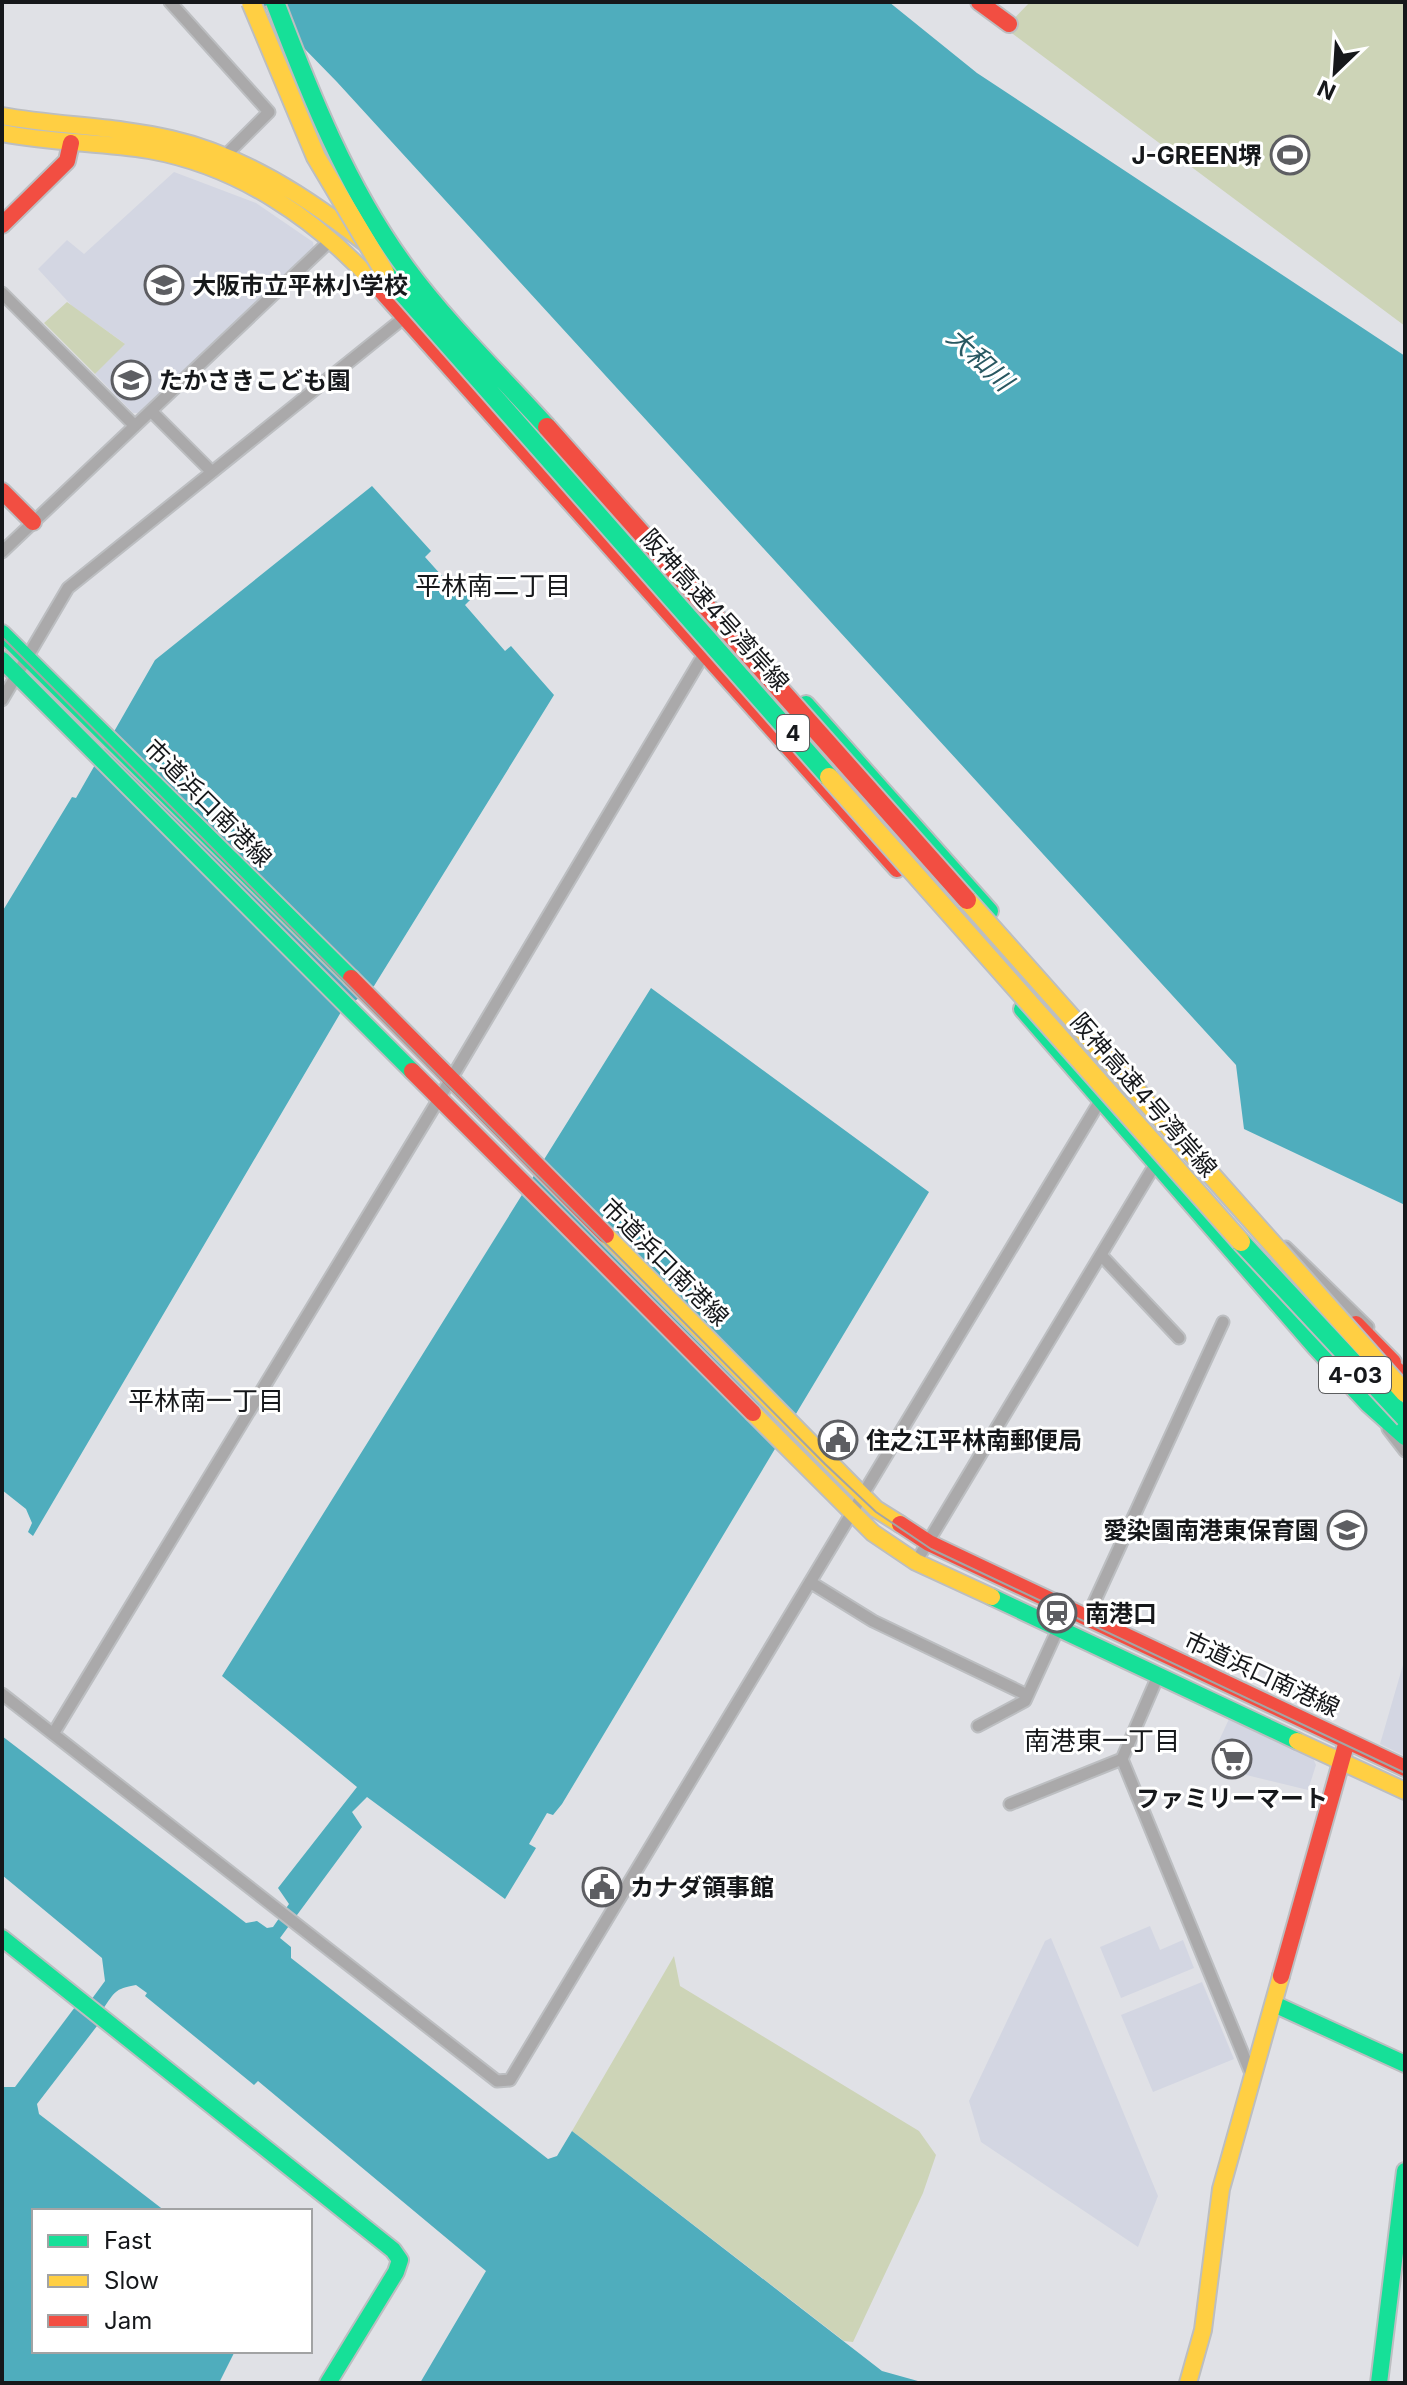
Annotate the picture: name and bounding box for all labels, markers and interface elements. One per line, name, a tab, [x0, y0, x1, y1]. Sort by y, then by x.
north arrow	[1295, 32, 1375, 112]
text: N	[1313, 75, 1340, 105]
sports icon: J-GREEN堺	[1269, 134, 1311, 176]
place label: J-GREEN堺	[1132, 141, 1262, 170]
school or university icon: 大阪市立平林小学校	[143, 264, 185, 306]
place label: 大阪市立平林小学校	[192, 271, 408, 300]
water label: 大和川	[941, 321, 1021, 399]
school or university icon: たかさきこども園	[110, 359, 152, 401]
place label: たかさきこども園	[159, 366, 351, 395]
street label: 阪神高速4号湾岸線	[635, 523, 795, 697]
district label: 平林南二丁目	[415, 570, 571, 601]
road number: 4	[777, 715, 809, 751]
street label: 市道浜口南港線	[138, 733, 278, 873]
street label: 阪神高速4号湾岸線	[1065, 1007, 1223, 1183]
street label: 市道浜口南港線	[595, 1192, 735, 1332]
road number: 4-03	[1319, 1357, 1391, 1393]
district label: 平林南一丁目	[128, 1385, 284, 1416]
public building icon: 住之江平林南郵便局	[817, 1419, 859, 1461]
place label: 住之江平林南郵便局	[866, 1426, 1082, 1455]
school or university icon: 愛染園南港東保育園	[1326, 1509, 1368, 1551]
place label: 愛染園南港東保育園	[1103, 1516, 1319, 1545]
station icon: 南港口	[1036, 1592, 1078, 1634]
place label: 南港口	[1085, 1599, 1157, 1628]
street label: 市道浜口南港線	[1180, 1625, 1344, 1723]
district label: 南港東一丁目	[1024, 1725, 1180, 1756]
supermarket icon: ファミリーマート	[1211, 1738, 1253, 1780]
place label: ファミリーマート	[1136, 1784, 1328, 1813]
public building icon: カナダ領事館	[581, 1866, 623, 1908]
place label: カナダ領事館	[630, 1873, 774, 1902]
legend	[32, 2209, 312, 2353]
text: Fast	[104, 2226, 152, 2255]
text: Slow	[104, 2266, 159, 2295]
text: Jam	[104, 2306, 152, 2335]

